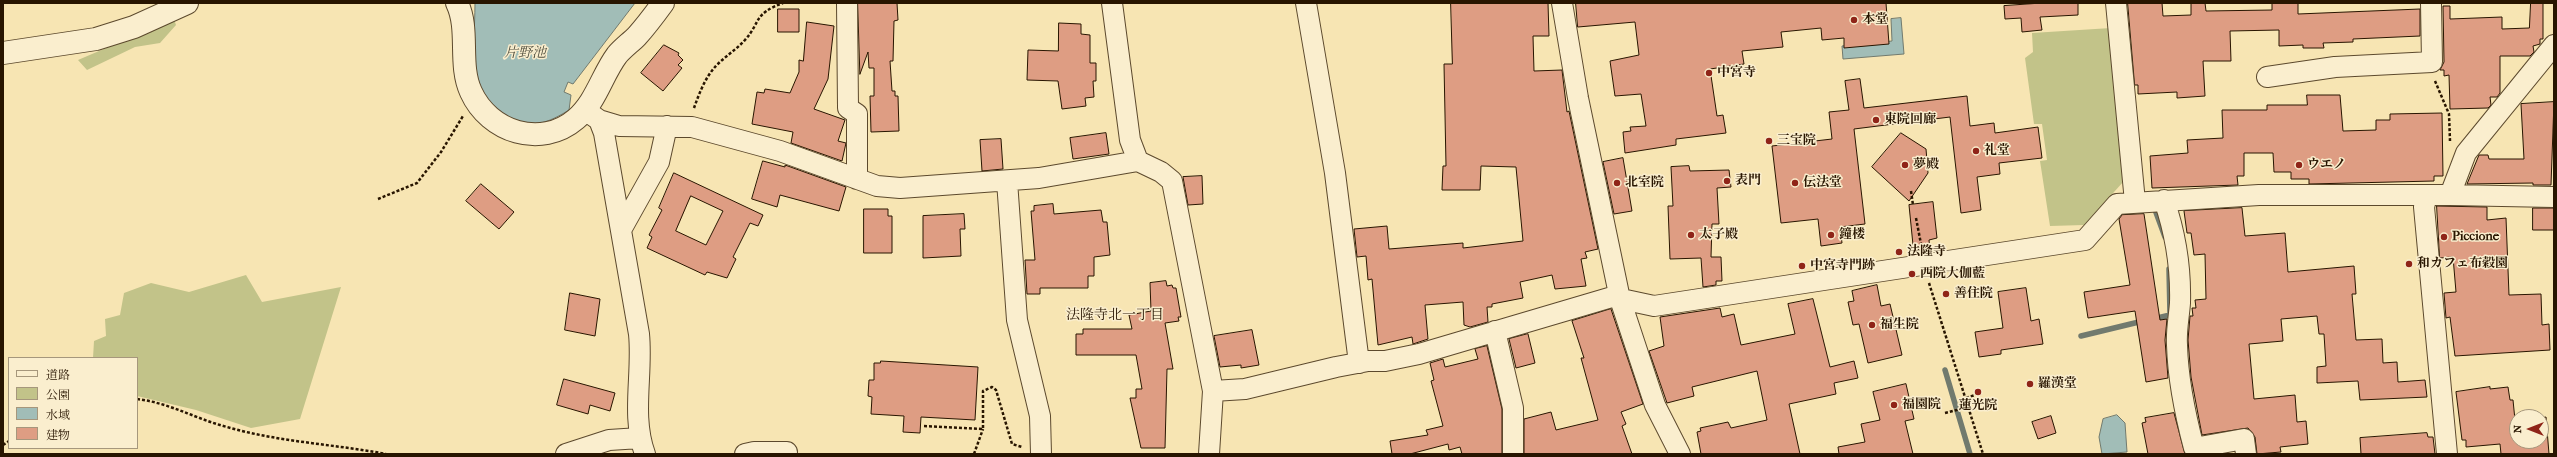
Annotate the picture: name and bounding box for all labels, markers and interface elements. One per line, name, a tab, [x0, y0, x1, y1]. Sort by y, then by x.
place label: 本堂	[1862, 12, 1888, 28]
marker: 本堂	[1849, 15, 1859, 25]
water label: 片野池	[504, 46, 546, 62]
place label: 中宮寺	[1717, 65, 1756, 81]
marker: 中宮寺	[1704, 68, 1714, 78]
place label: 東院回廊	[1884, 112, 1936, 128]
marker: 東院回廊	[1871, 115, 1881, 125]
place label: 三宝院	[1777, 133, 1816, 149]
marker: 三宝院	[1764, 136, 1774, 146]
place label: 礼堂	[1984, 143, 2010, 159]
marker: 礼堂	[1971, 146, 1981, 156]
place label: 夢殿	[1913, 157, 1939, 173]
place label: ウエノ	[2307, 157, 2346, 173]
marker: 夢殿	[1900, 160, 1910, 170]
marker: ウエノ	[2294, 160, 2304, 170]
place label: 表門	[1735, 173, 1761, 189]
place label: 北室院	[1625, 175, 1664, 191]
place label: 伝法堂	[1803, 175, 1842, 191]
marker: 表門	[1722, 176, 1732, 186]
marker: 北室院	[1612, 178, 1622, 188]
marker: 伝法堂	[1790, 178, 1800, 188]
place label: 太子殿	[1699, 227, 1738, 243]
place label: 鐘楼	[1839, 227, 1865, 243]
place label: Piccione	[2452, 229, 2499, 245]
marker: 太子殿	[1686, 230, 1696, 240]
marker: 鐘楼	[1826, 230, 1836, 240]
marker: Piccione	[2439, 232, 2449, 242]
place label: 法隆寺	[1907, 244, 1946, 260]
marker: 法隆寺	[1894, 247, 1904, 257]
place label: 和カフェ布穀園	[2417, 256, 2508, 272]
place label: 中宮寺門跡	[1810, 258, 1875, 274]
marker: 和カフェ布穀園	[2404, 259, 2414, 269]
marker: 中宮寺門跡	[1797, 261, 1807, 271]
place label: 西院大伽藍	[1920, 266, 1985, 282]
marker: 西院大伽藍	[1907, 269, 1917, 279]
place label: 善住院	[1954, 286, 1993, 302]
marker: 善住院	[1941, 289, 1951, 299]
district label: 法隆寺北一丁目	[1066, 308, 1164, 324]
place label: 福生院	[1880, 317, 1919, 333]
marker: 福生院	[1867, 320, 1877, 330]
legend	[8, 357, 138, 449]
text: 道路	[46, 368, 70, 382]
place label: 羅漢堂	[2038, 376, 2077, 392]
marker: 羅漢堂	[2025, 379, 2035, 389]
marker: 蓮光院	[1973, 387, 1983, 397]
text: 公園	[46, 388, 70, 402]
place label: 福園院	[1902, 397, 1941, 413]
place label: 蓮光院	[1959, 398, 1997, 414]
marker: 福園院	[1889, 400, 1899, 410]
text: 水域	[46, 408, 70, 422]
north arrow	[2509, 409, 2549, 449]
text: N	[2511, 425, 2524, 433]
text: 建物	[46, 428, 70, 442]

